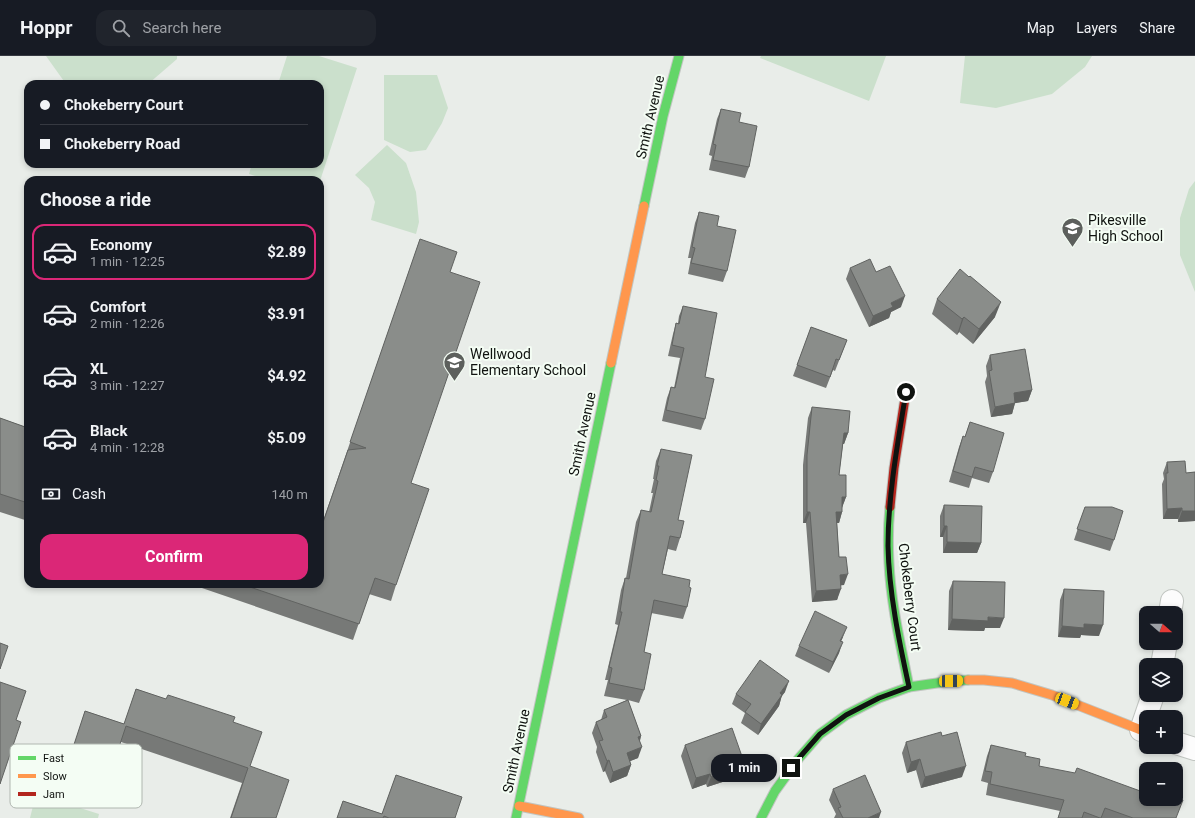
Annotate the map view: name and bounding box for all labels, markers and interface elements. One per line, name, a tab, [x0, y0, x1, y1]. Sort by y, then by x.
search box	[96, 10, 376, 46]
text: Hoppr	[20, 16, 72, 39]
icon: search	[110, 17, 132, 39]
text: Search here	[142, 19, 221, 37]
text: Map	[1027, 20, 1054, 36]
text: Layers	[1076, 20, 1117, 36]
text: Share	[1139, 20, 1175, 36]
street label: Smith Avenue	[633, 74, 667, 160]
text: Chokeberry Court	[64, 96, 183, 114]
text: Chokeberry Road	[64, 135, 180, 153]
text: Choose a ride	[40, 189, 151, 210]
place label: Pikesville High School	[1088, 212, 1163, 244]
school or university icon: Pikesville High School	[1060, 215, 1086, 248]
icon: car	[42, 234, 78, 270]
text: Economy	[90, 236, 152, 254]
text: $2.89	[267, 243, 306, 261]
text: 1 min · 12:25	[90, 254, 165, 269]
icon: car	[42, 296, 78, 332]
text: Comfort	[90, 298, 146, 316]
text: $3.91	[267, 305, 306, 323]
text: 2 min · 12:26	[90, 316, 165, 331]
place label: Wellwood Elementary School	[470, 346, 586, 378]
school or university icon: Wellwood Elementary School	[441, 349, 467, 382]
icon: car	[42, 358, 78, 394]
text: XL	[90, 360, 108, 378]
text: $4.92	[267, 367, 306, 385]
text: 3 min · 12:27	[90, 378, 165, 393]
route start	[897, 383, 915, 401]
street label: Smith Avenue	[565, 390, 599, 478]
icon: car	[42, 420, 78, 456]
text: Black	[90, 422, 127, 440]
text: $5.09	[267, 429, 306, 447]
text: 4 min · 12:28	[90, 440, 165, 455]
icon: cash	[40, 483, 62, 505]
text: Cash	[72, 485, 106, 503]
text: 140 m	[271, 487, 308, 502]
button: Confirm	[40, 534, 308, 580]
street label: Chokeberry Court	[895, 542, 925, 652]
north arrow	[1139, 606, 1183, 650]
map controls	[1139, 606, 1183, 806]
button: layers	[1139, 658, 1183, 702]
car	[939, 675, 963, 687]
car	[1054, 691, 1080, 711]
street label: Smith Avenue	[499, 707, 533, 795]
button: +	[1139, 710, 1183, 754]
legend	[10, 744, 142, 808]
text: Fast	[43, 752, 65, 765]
callout: 1 min	[711, 754, 777, 782]
route end	[782, 759, 800, 777]
text: 1 min	[728, 760, 760, 775]
button: −	[1139, 762, 1183, 806]
text: Slow	[43, 770, 67, 783]
text: Jam	[43, 788, 65, 801]

